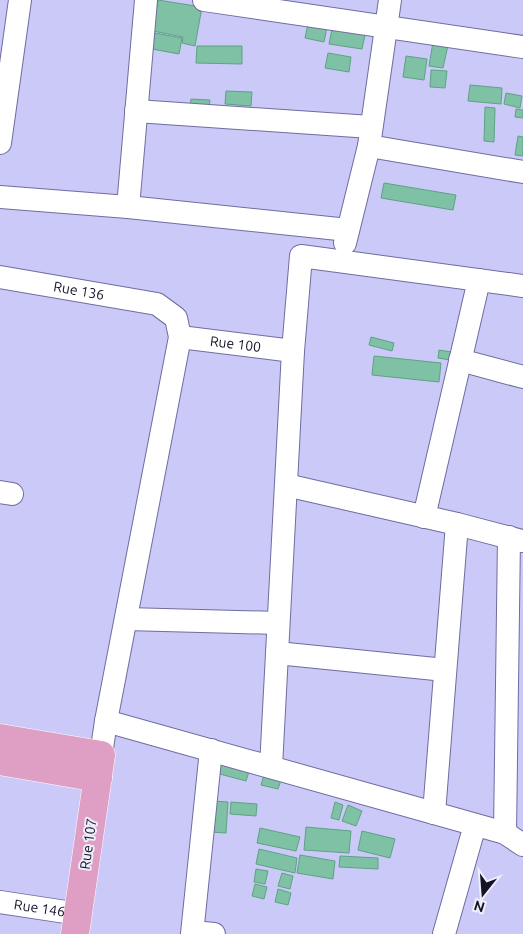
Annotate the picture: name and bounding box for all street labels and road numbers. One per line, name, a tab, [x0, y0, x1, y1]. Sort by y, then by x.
street label: Rue 136	[52, 278, 106, 303]
street label: Rue 100	[209, 333, 262, 355]
street label: Rue 107	[77, 817, 99, 871]
street label: Rue 146	[13, 896, 66, 920]

